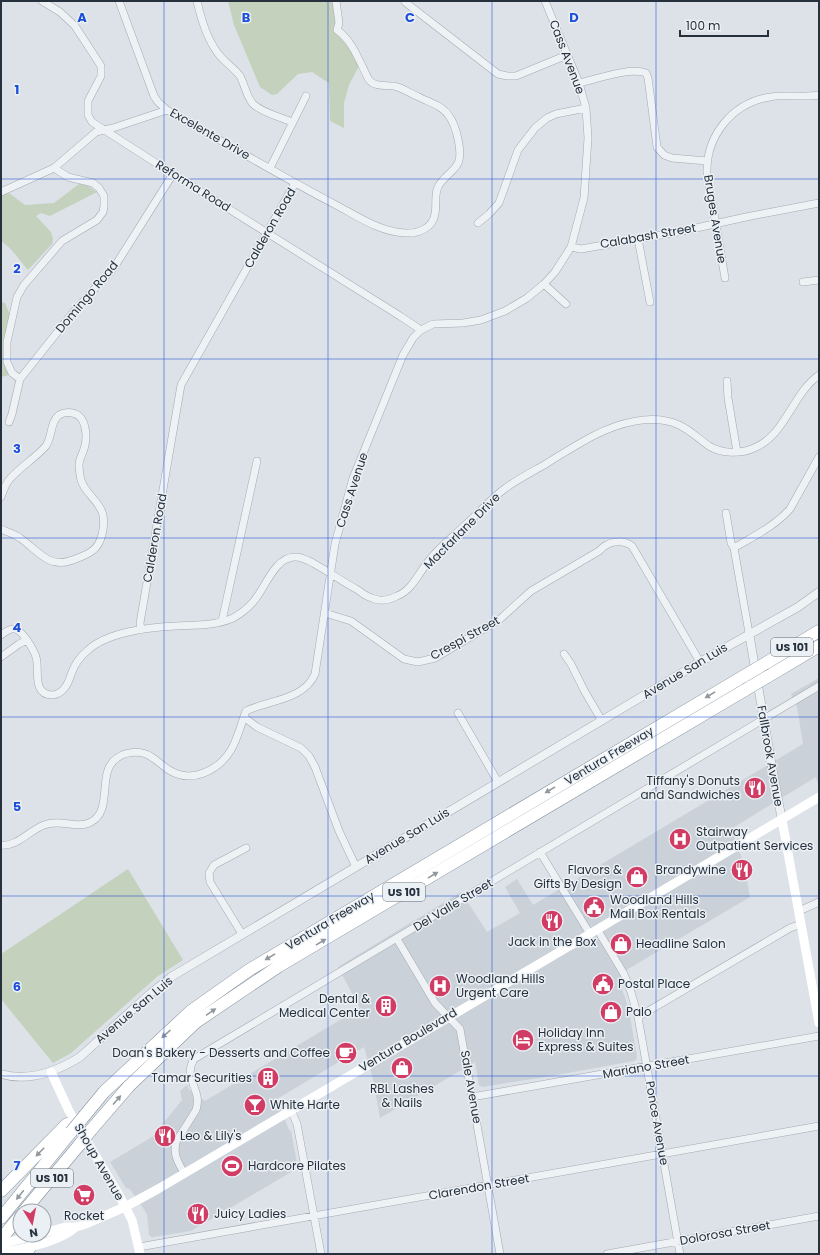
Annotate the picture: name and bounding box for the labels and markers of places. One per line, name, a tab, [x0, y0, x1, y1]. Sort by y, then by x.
place label: Tiffany's Donuts and Sandwiches	[640, 772, 740, 803]
restaurant icon: Tiffany's Donuts and Sandwiches	[742, 775, 768, 801]
place label: Stairway Outpatient Services	[696, 823, 813, 854]
hospital icon: Stairway Outpatient Services	[667, 826, 693, 852]
restaurant icon: Brandywine	[729, 857, 755, 883]
place label: Flavors & Gifts By Design	[534, 861, 622, 892]
place label: Brandywine	[656, 861, 726, 878]
shop icon: Flavors & Gifts By Design	[624, 864, 650, 890]
place label: Woodland Hills Mail Box Rentals	[610, 891, 706, 922]
public building icon: Woodland Hills Mail Box Rentals	[581, 894, 607, 920]
restaurant icon: Jack in the Box	[539, 908, 565, 934]
shop icon: Headline Salon	[608, 931, 634, 957]
place label: Jack in the Box	[508, 933, 596, 950]
place label: Headline Salon	[636, 935, 726, 952]
place label: Woodland Hills Urgent Care	[456, 970, 545, 1001]
public building icon: Postal Place	[590, 971, 616, 997]
hospital icon: Woodland Hills Urgent Care	[427, 973, 453, 999]
place label: Postal Place	[618, 975, 690, 992]
place label: Dental & Medical Center	[279, 990, 371, 1021]
building icon: Dental & Medical Center	[373, 993, 399, 1019]
shop icon: Palo	[598, 999, 624, 1025]
place label: Palo	[626, 1003, 652, 1020]
place label: Holiday Inn Express & Suites	[538, 1024, 634, 1055]
hotel icon: Holiday Inn Express & Suites	[510, 1027, 536, 1053]
cafe icon: Doan's Bakery - Desserts and Coffee	[333, 1040, 359, 1066]
place label: Doan's Bakery - Desserts and Coffee	[112, 1044, 330, 1061]
shop icon: RBL Lashes & Nails	[389, 1055, 415, 1081]
building icon: Tamar Securities	[255, 1065, 281, 1091]
place label: Tamar Securities	[151, 1069, 252, 1086]
place label: RBL Lashes & Nails	[370, 1080, 434, 1111]
bar icon: White Harte	[242, 1092, 268, 1118]
place label: White Harte	[270, 1096, 340, 1113]
restaurant icon: Leo & Lily's	[152, 1123, 178, 1149]
place label: Leo & Lily's	[180, 1127, 242, 1144]
sports icon: Hardcore Pilates	[219, 1153, 245, 1179]
place label: Hardcore Pilates	[248, 1157, 346, 1174]
supermarket icon: Rocket	[71, 1182, 97, 1208]
restaurant icon: Juicy Ladies	[185, 1201, 211, 1227]
place label: Juicy Ladies	[214, 1205, 286, 1222]
place label: Rocket	[64, 1207, 104, 1224]

